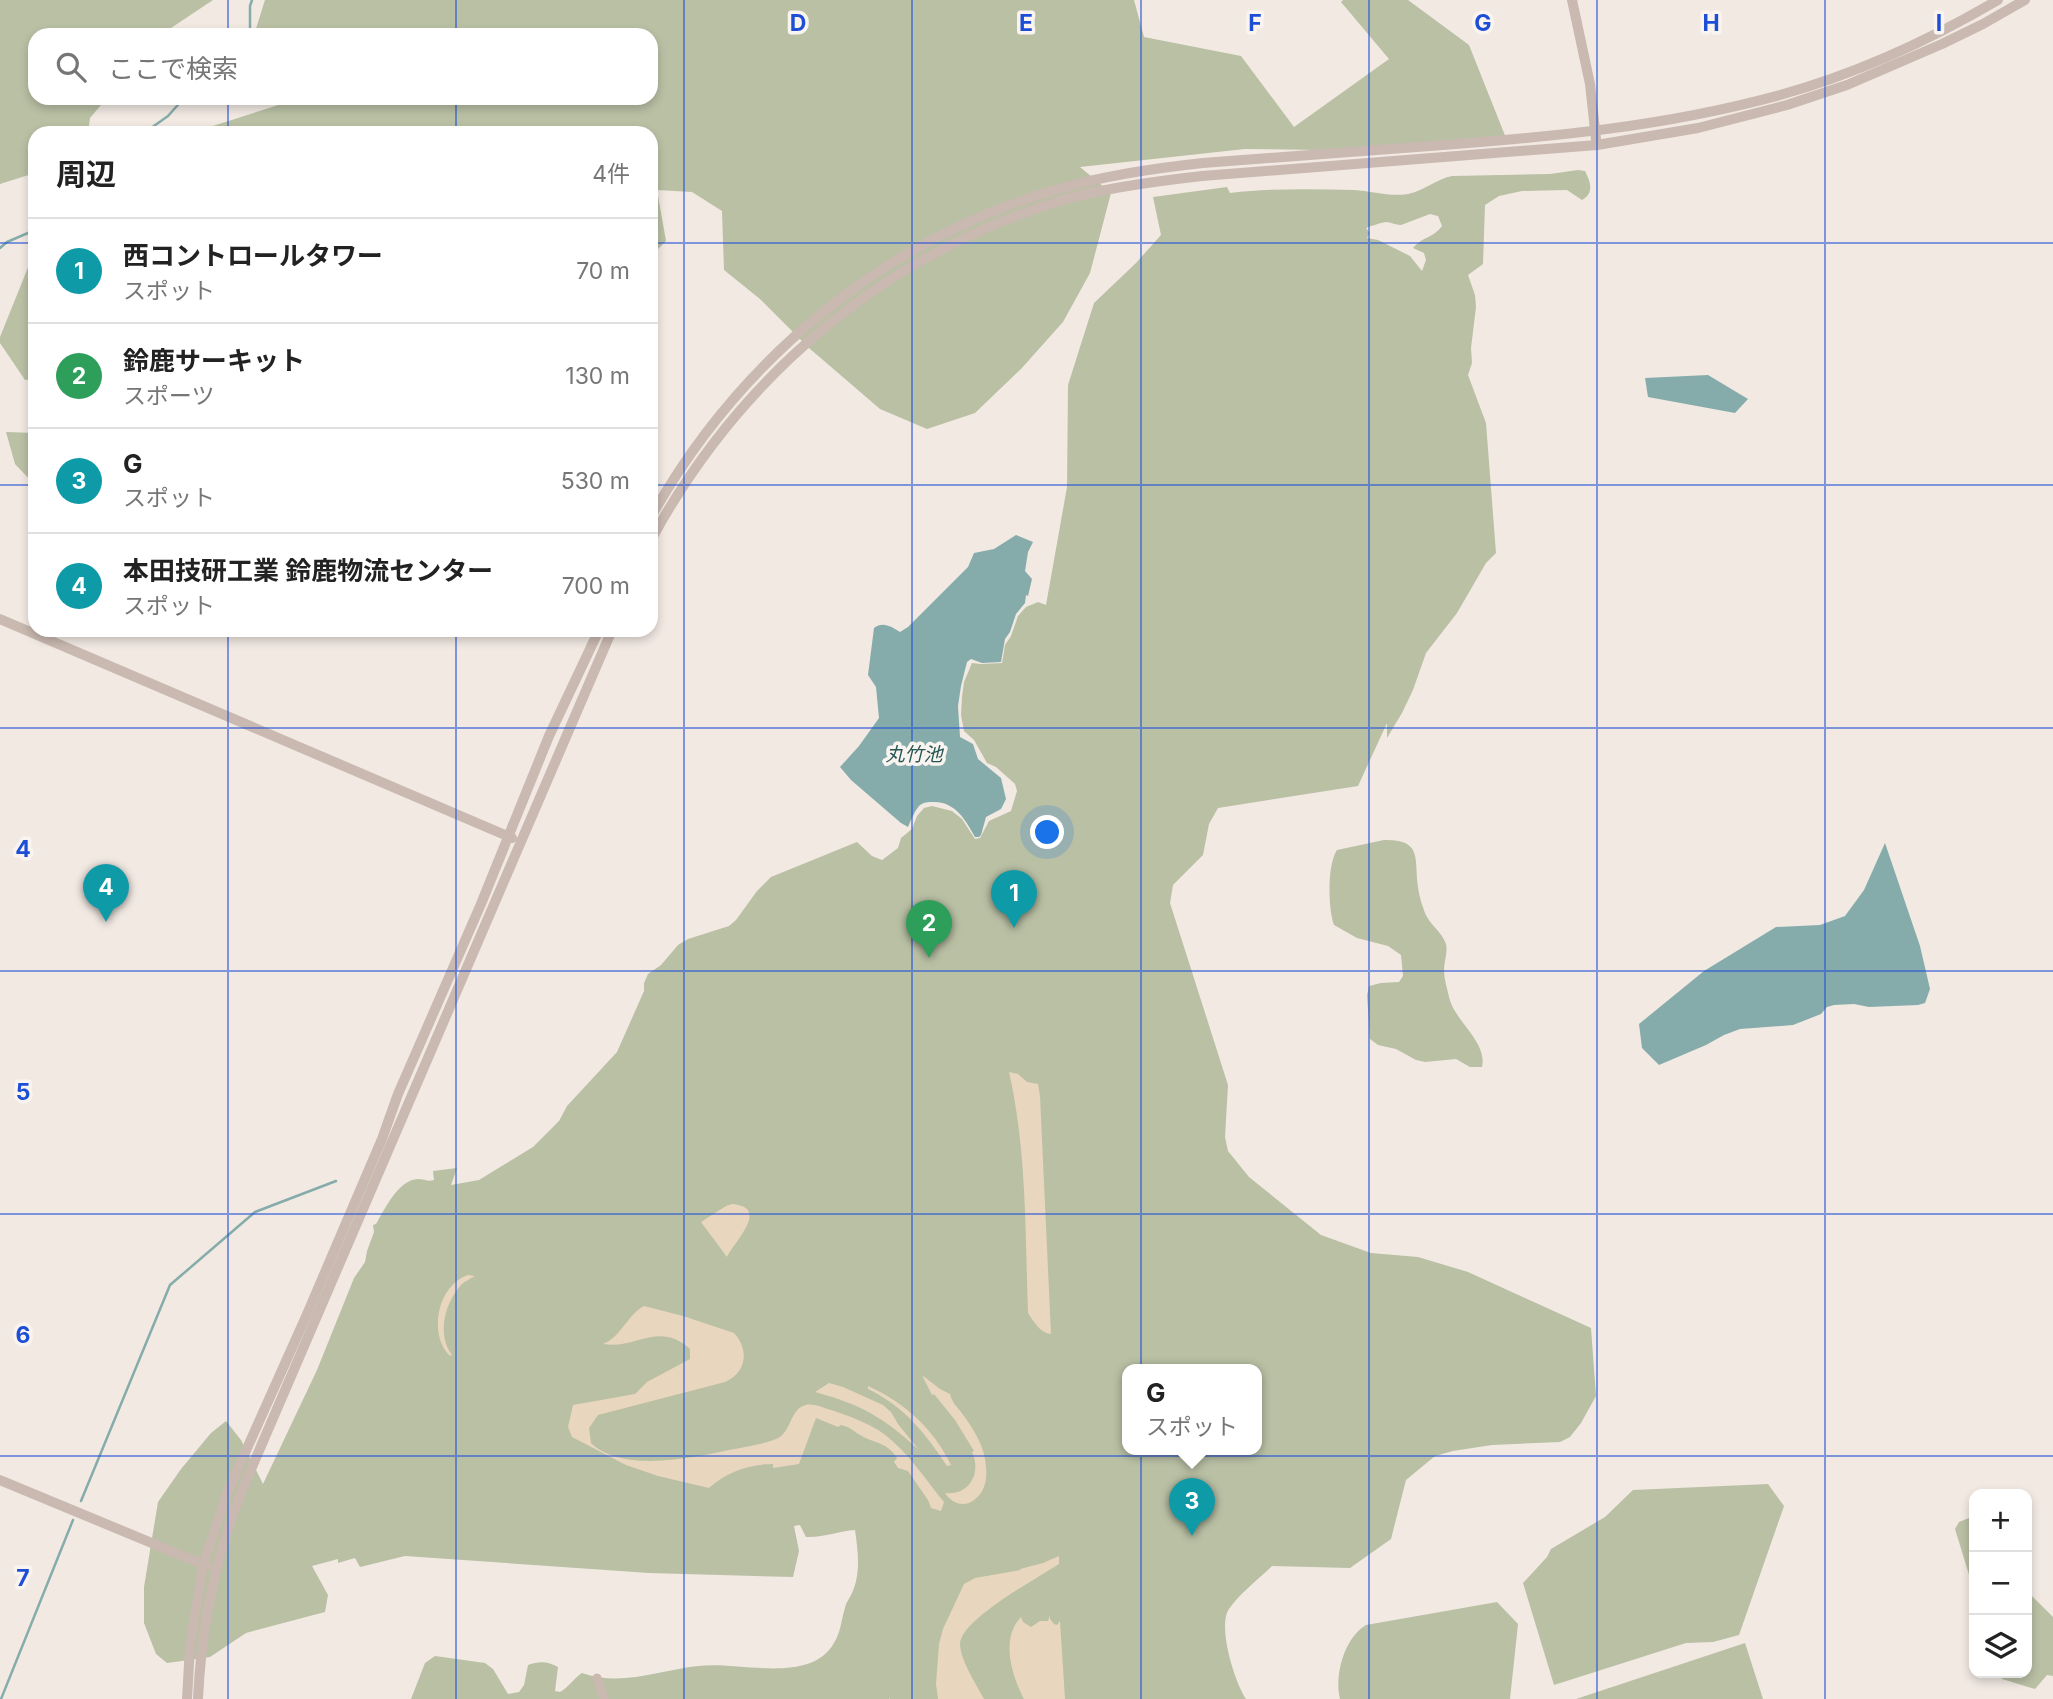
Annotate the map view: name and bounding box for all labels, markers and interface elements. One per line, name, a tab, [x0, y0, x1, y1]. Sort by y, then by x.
text: D	[790, 9, 806, 37]
text: E	[1019, 9, 1033, 37]
text: F	[1248, 9, 1262, 37]
text: G	[1474, 9, 1492, 37]
text: H	[1702, 9, 1720, 37]
text: I	[1936, 9, 1942, 37]
search box	[28, 28, 658, 105]
icon: search	[52, 48, 90, 86]
text: ここで検索	[108, 53, 238, 84]
text: 周辺	[56, 156, 116, 192]
text: 4件	[592, 160, 630, 188]
text: 西コントロールタワー	[123, 240, 383, 271]
text: 1	[74, 257, 84, 285]
text: 70 m	[576, 257, 630, 285]
text: スポット	[123, 277, 215, 305]
text: 鈴鹿サーキット	[123, 345, 305, 376]
text: 2	[72, 362, 86, 390]
text: 130 m	[565, 362, 630, 390]
text: スポーツ	[123, 382, 215, 410]
text: G	[123, 448, 143, 479]
text: 3	[72, 467, 86, 495]
text: 530 m	[561, 467, 630, 495]
text: スポット	[123, 484, 215, 512]
text: 本田技研工業 鈴鹿物流センター	[123, 555, 493, 586]
text: 4	[71, 572, 87, 600]
text: 700 m	[562, 572, 630, 600]
text: スポット	[123, 592, 215, 620]
water label: 丸竹池	[885, 743, 944, 766]
your location	[1030, 815, 1064, 849]
text: 4	[15, 835, 31, 863]
pin: 4	[83, 864, 129, 922]
pin: 1	[991, 870, 1037, 928]
pin: 2	[906, 900, 952, 958]
text: 5	[16, 1078, 30, 1106]
text: 6	[16, 1321, 30, 1349]
popup	[1122, 1364, 1262, 1455]
text: G	[1146, 1377, 1166, 1408]
text: スポット	[1146, 1413, 1238, 1441]
pin: 3	[1169, 1478, 1215, 1536]
map controls	[1969, 1489, 2032, 1678]
button: +	[1969, 1489, 2032, 1552]
button: −	[1969, 1552, 2032, 1615]
text: 7	[16, 1564, 30, 1592]
button: layers	[1969, 1615, 2032, 1678]

